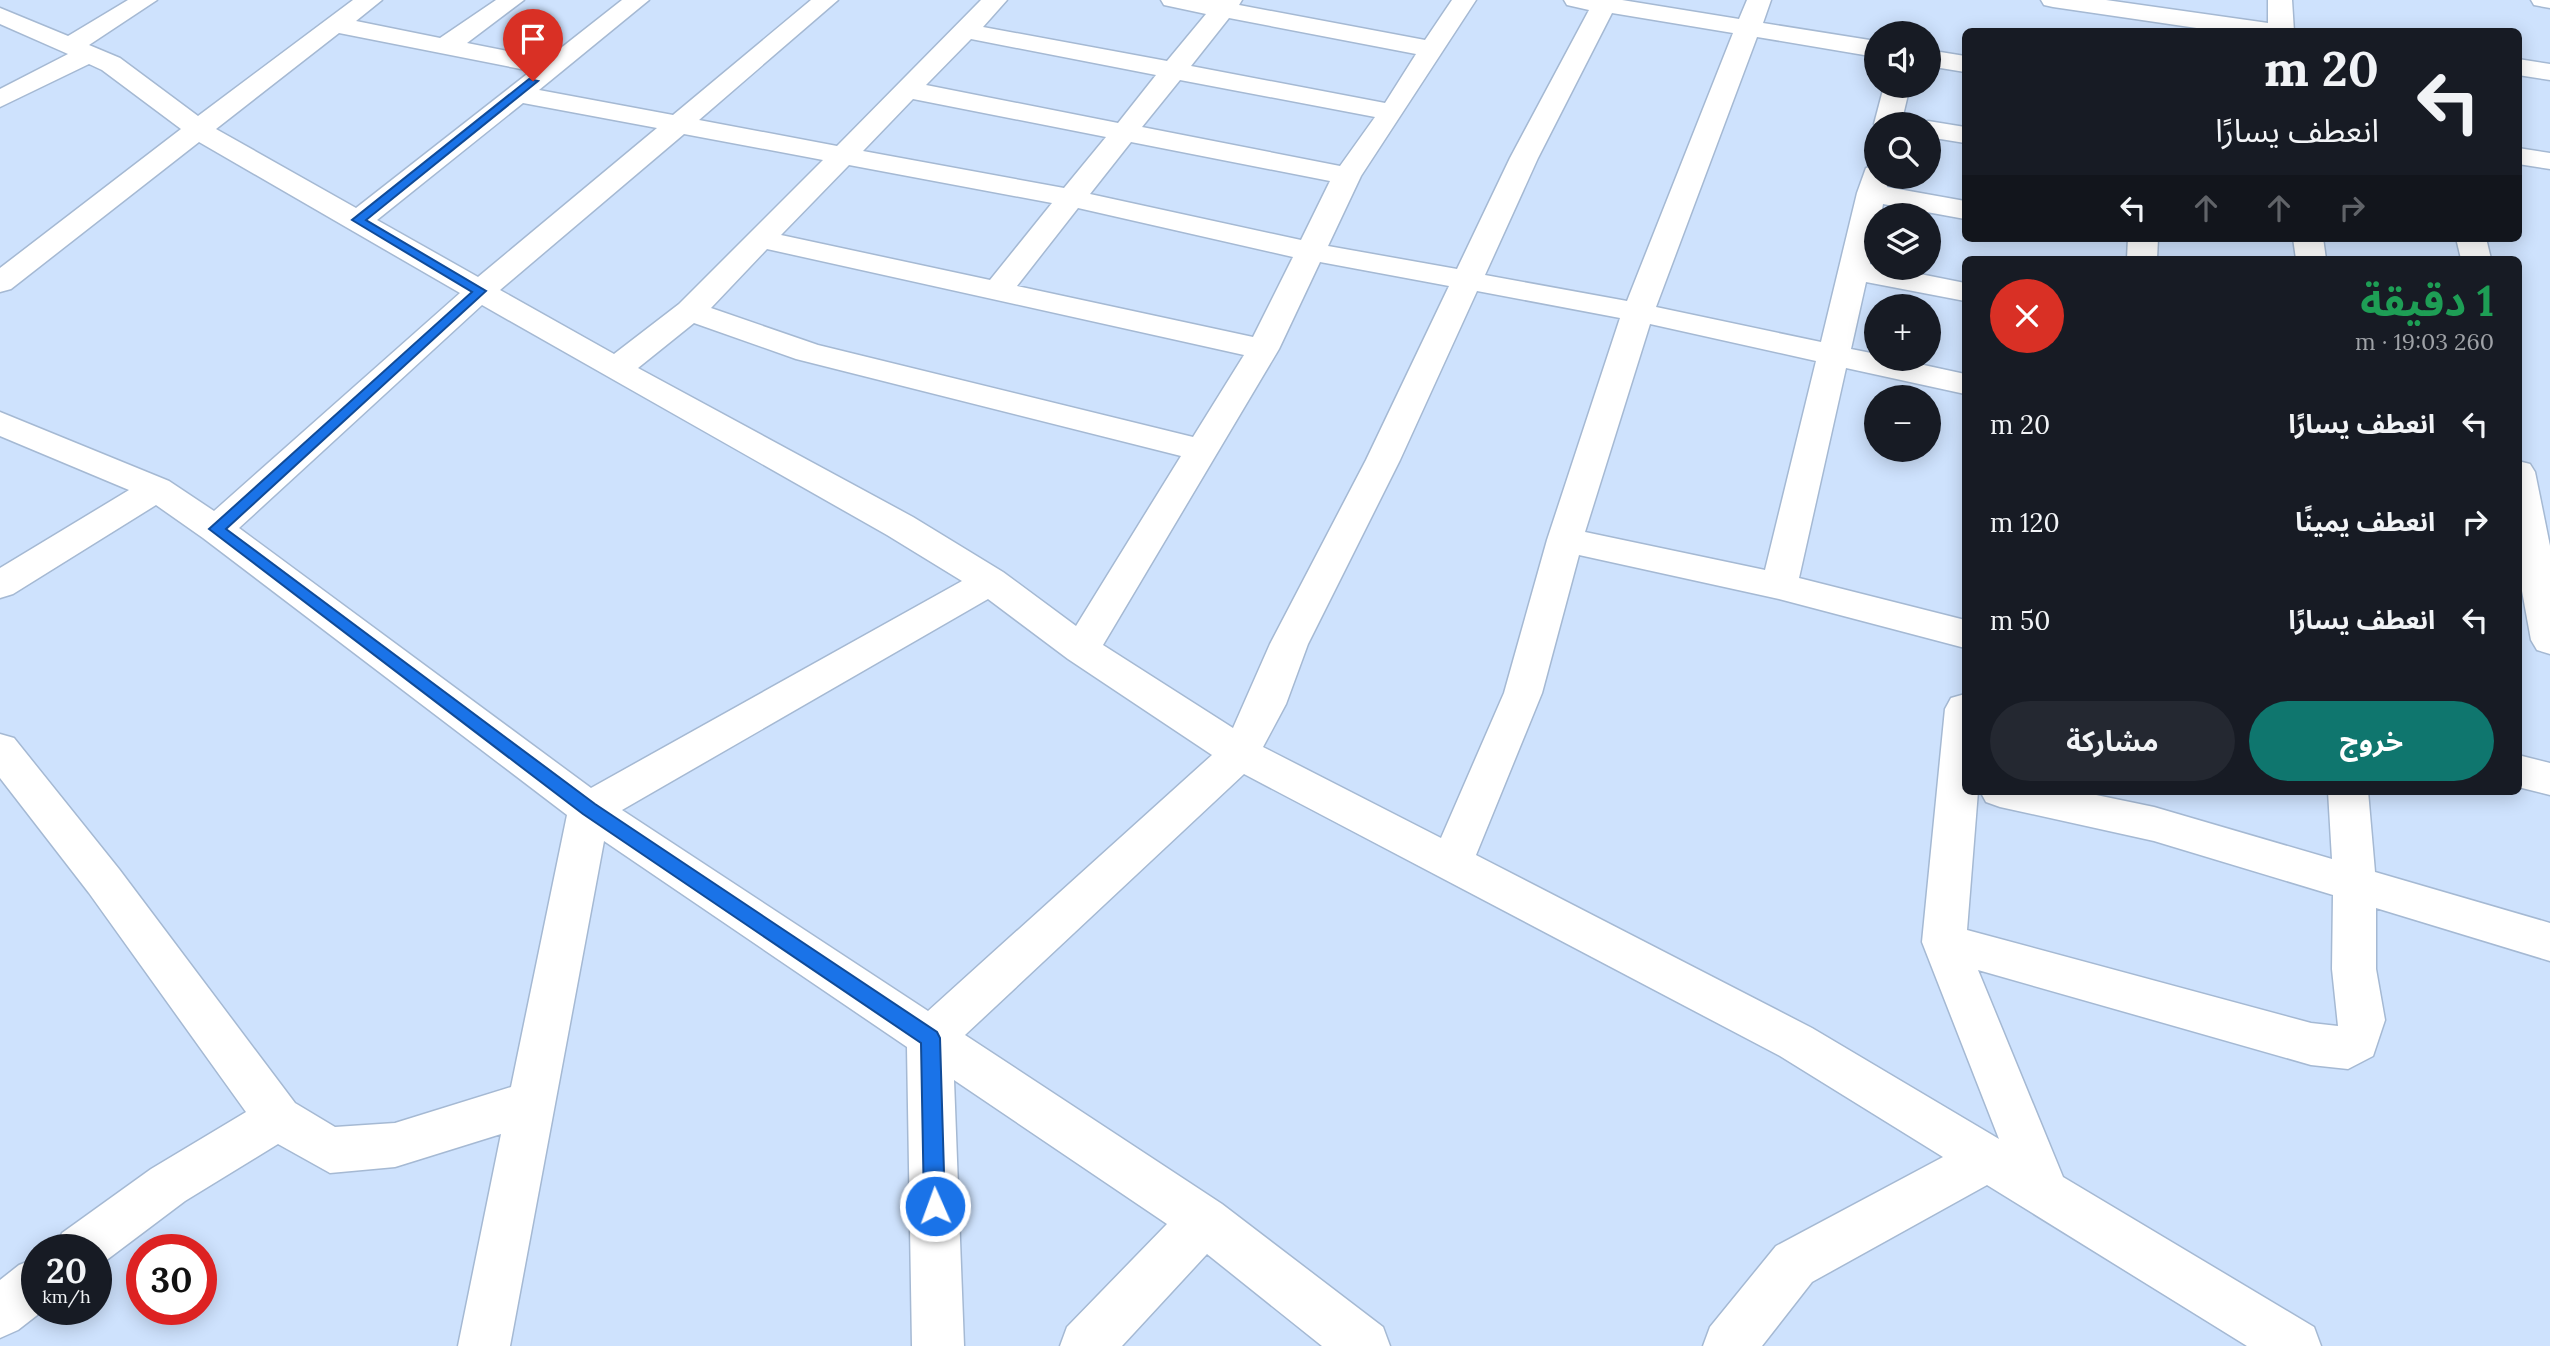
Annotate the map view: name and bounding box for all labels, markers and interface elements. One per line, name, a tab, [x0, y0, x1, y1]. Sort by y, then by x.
pin	[503, 9, 563, 81]
icon: arrive	[514, 20, 552, 58]
map controls	[1864, 21, 1941, 462]
button: sound	[1864, 21, 1941, 98]
text: 20 m	[2264, 37, 2379, 99]
icon: left	[2403, 56, 2494, 147]
text: انعطف يسارًا	[2215, 110, 2379, 151]
button: search	[1864, 112, 1941, 189]
icon: left	[2114, 189, 2152, 227]
icon: ahead	[2187, 189, 2225, 227]
icon: ahead	[2260, 189, 2298, 227]
icon: right	[2333, 189, 2371, 227]
button: layers	[1864, 203, 1941, 280]
text: 1 دقيقة	[2360, 274, 2494, 328]
button: close	[1990, 279, 2064, 353]
button: +	[1864, 294, 1941, 371]
text: 260 m · 19:03	[2355, 327, 2494, 356]
button: −	[1864, 385, 1941, 462]
icon: left	[2456, 405, 2494, 443]
text: انعطف يسارًا	[2288, 407, 2435, 440]
text: 20 m	[1990, 408, 2050, 441]
icon: right	[2456, 503, 2494, 541]
text: انعطف يمينًا	[2295, 505, 2435, 538]
text: 120 m	[1990, 506, 2060, 539]
icon: left	[2456, 601, 2494, 639]
text: انعطف يسارًا	[2288, 603, 2435, 636]
text: 50 m	[1990, 604, 2050, 637]
button: مشاركة	[1990, 701, 2235, 781]
button: خروج	[2249, 701, 2494, 781]
position arrow	[898, 1169, 972, 1243]
speed limit sign: 30	[126, 1234, 217, 1325]
text: 20	[46, 1248, 87, 1293]
text: km/h	[42, 1285, 91, 1308]

